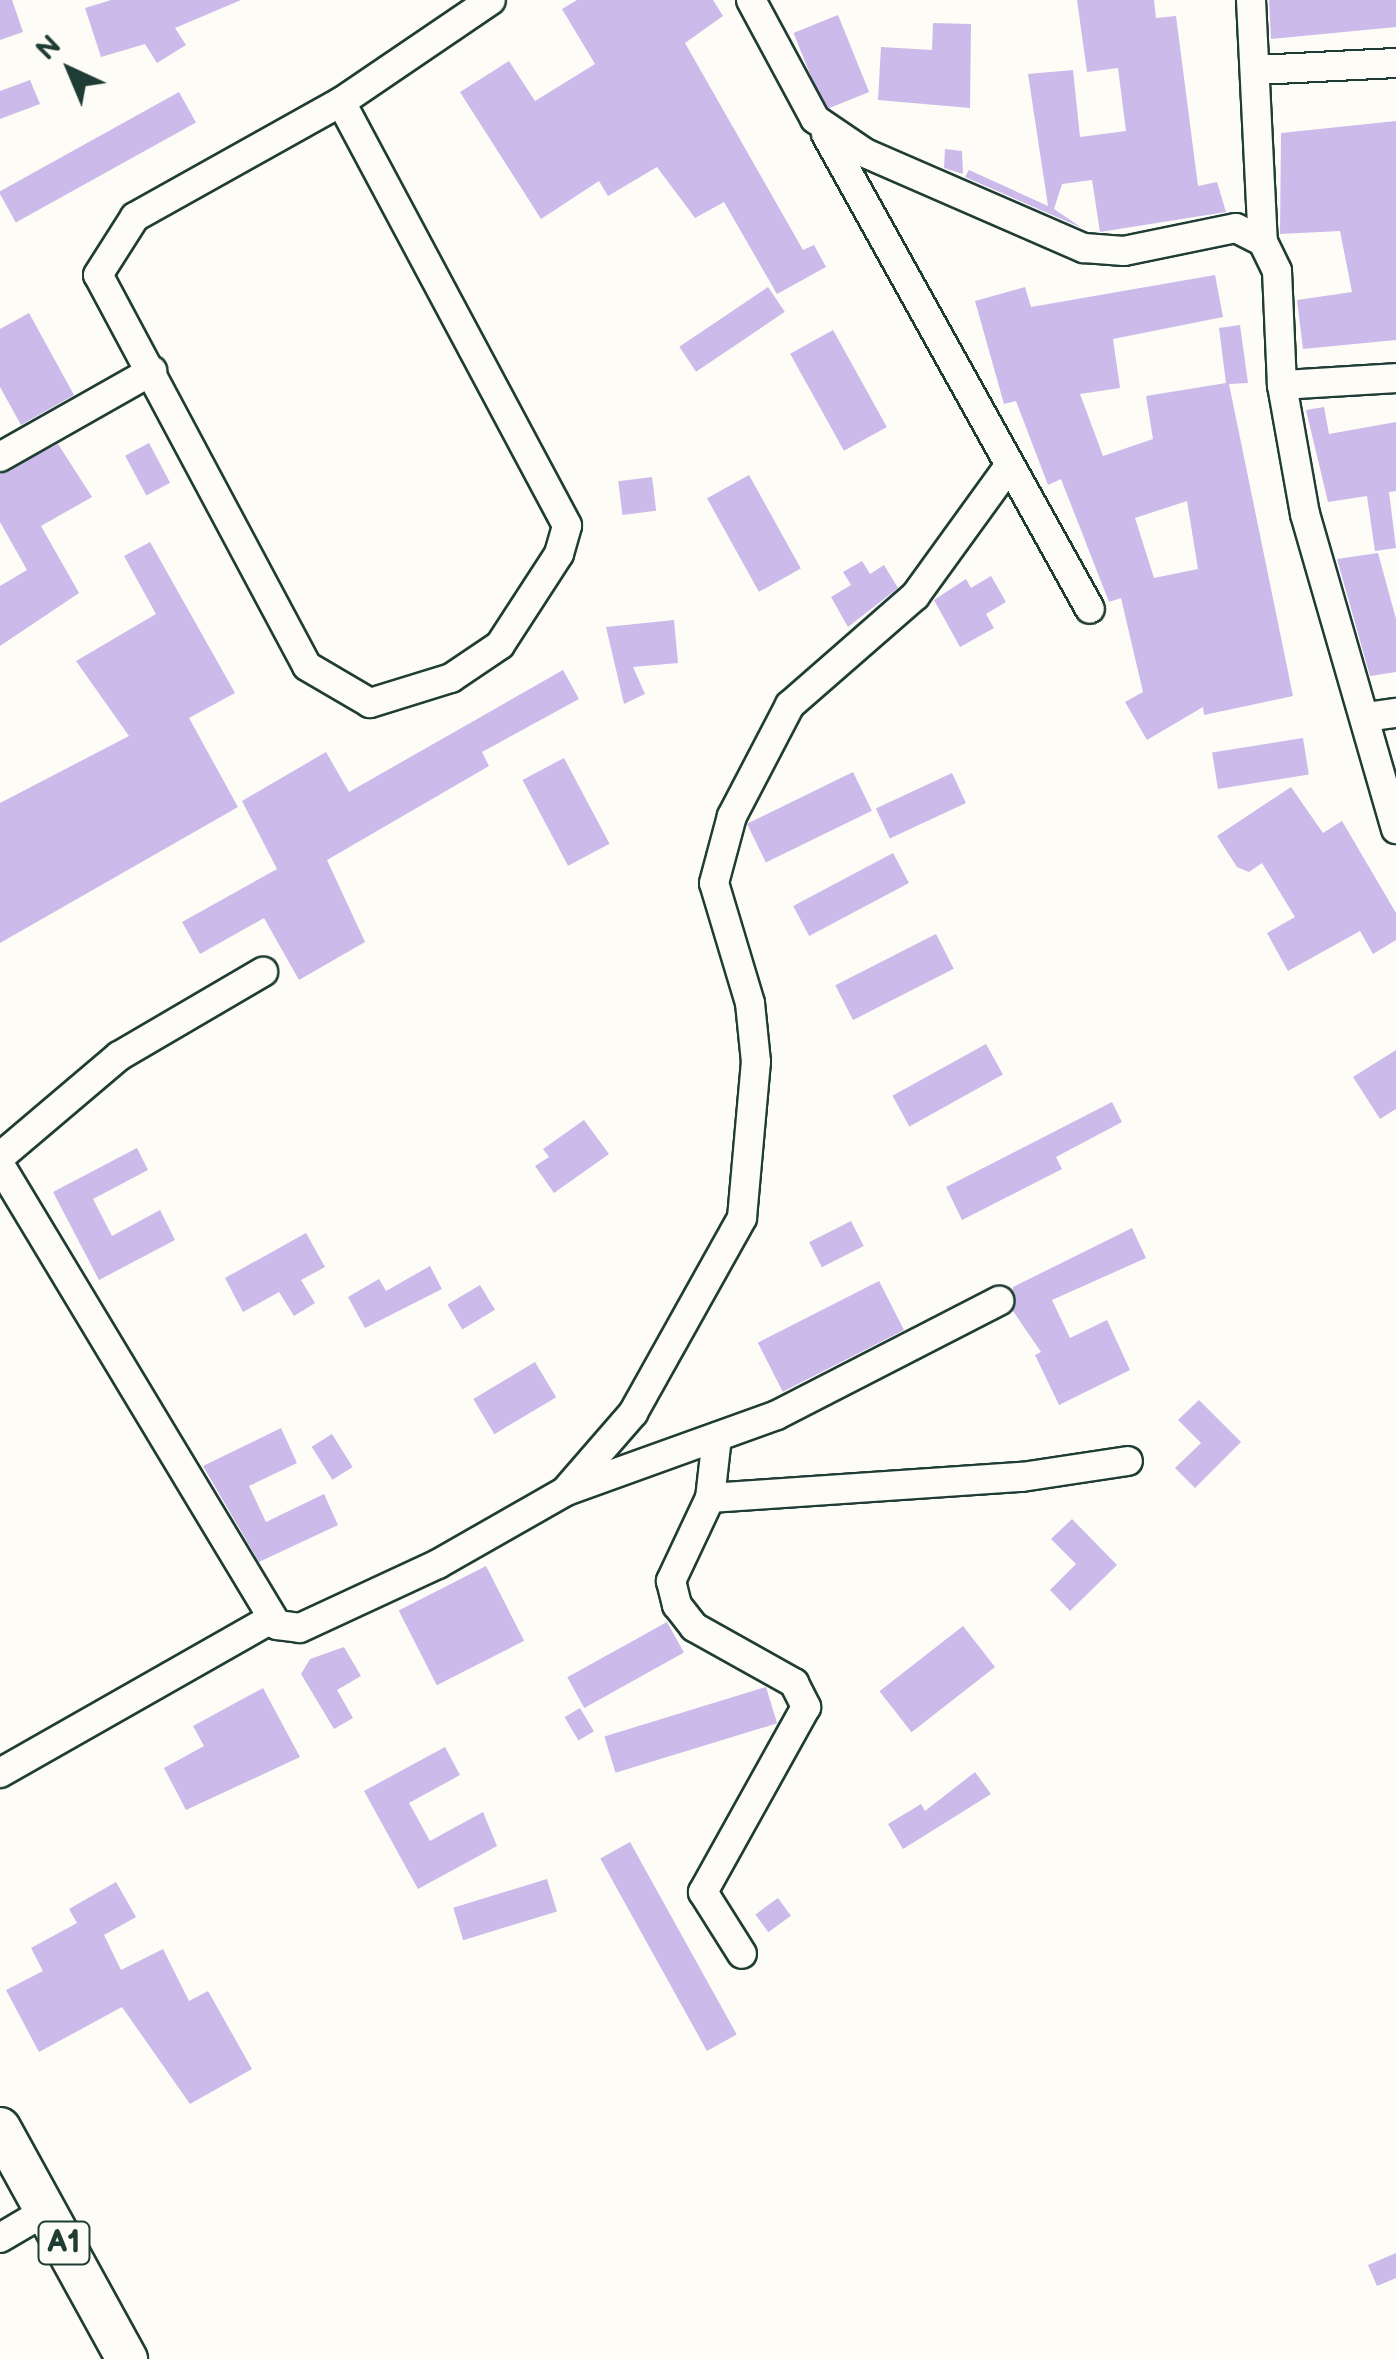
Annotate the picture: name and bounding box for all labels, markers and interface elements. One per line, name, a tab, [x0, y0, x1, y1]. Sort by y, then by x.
north arrow	[20, 20, 120, 120]
text: N	[30, 29, 68, 67]
road number: A1	[36, 2216, 92, 2270]

